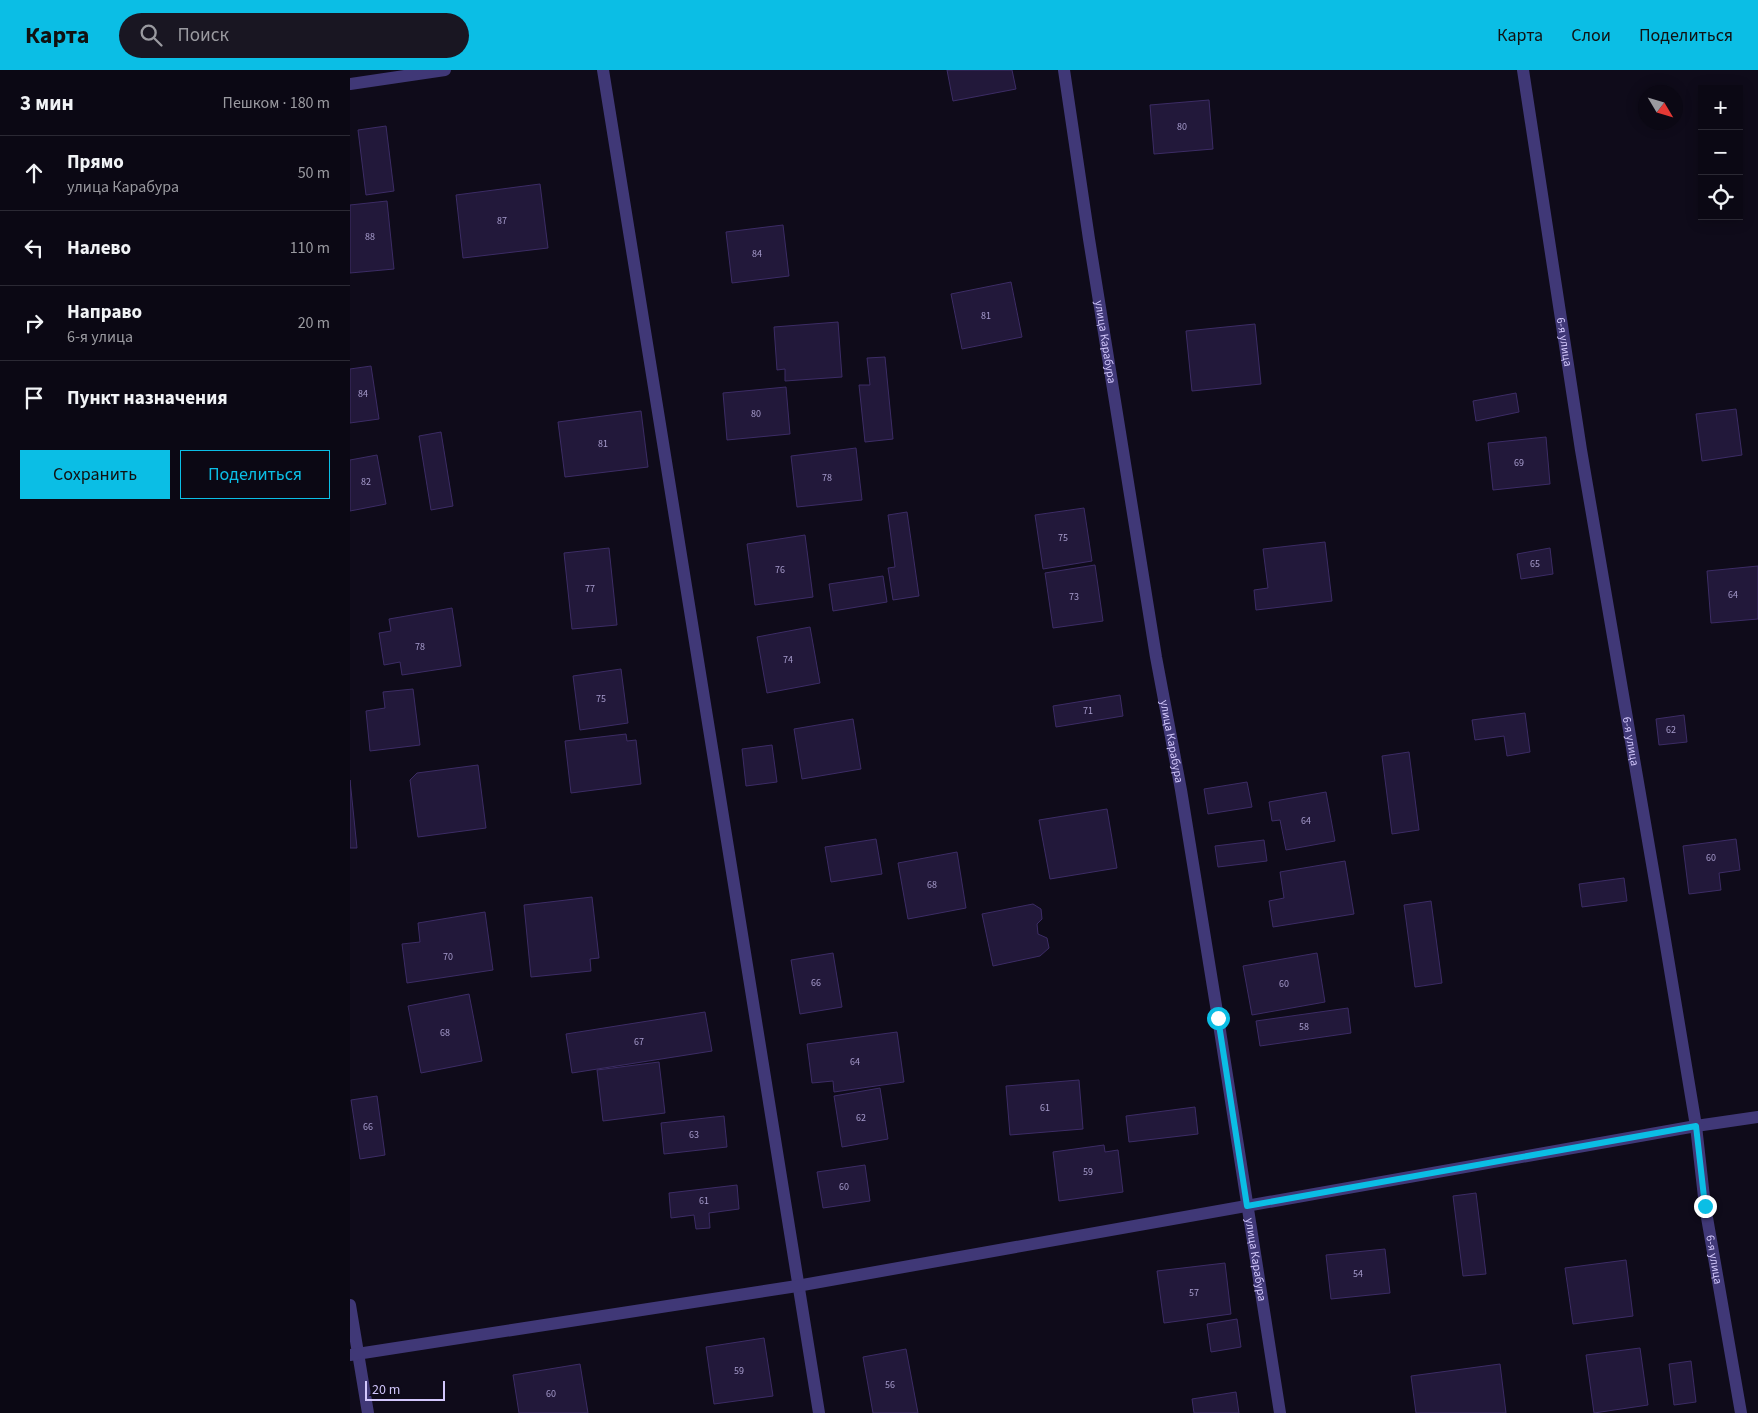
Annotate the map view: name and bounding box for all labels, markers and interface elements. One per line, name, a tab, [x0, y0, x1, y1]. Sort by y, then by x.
search box	[119, 13, 469, 58]
text: Карта	[25, 18, 89, 53]
icon: search	[137, 21, 165, 49]
text: Поиск	[177, 22, 229, 49]
text: Карта	[1497, 23, 1543, 48]
text: Слои	[1571, 23, 1611, 48]
text: Поделиться	[1639, 23, 1733, 48]
north arrow	[1638, 85, 1683, 130]
map controls	[1698, 85, 1743, 220]
button: +	[1698, 85, 1743, 130]
text: 3 мин	[20, 88, 74, 118]
text: Пешком · 180 m	[223, 92, 330, 114]
house number: 80	[1177, 120, 1187, 134]
button: −	[1698, 130, 1743, 175]
text: Прямо	[67, 149, 124, 176]
icon: ahead	[20, 159, 48, 187]
text: 50 m	[298, 162, 330, 184]
button: locate	[1698, 175, 1743, 220]
text: улица Карабура	[67, 176, 179, 198]
house number: 87	[497, 214, 507, 228]
house number: 88	[365, 230, 375, 244]
icon: left	[20, 234, 48, 262]
text: Налево	[67, 235, 131, 262]
text: 110 m	[290, 237, 330, 259]
house number: 84	[752, 247, 762, 261]
text: Направо	[67, 299, 142, 326]
street label: улица Карабура	[1090, 299, 1121, 385]
icon: right	[20, 309, 48, 337]
house number: 81	[981, 309, 991, 323]
text: 20 m	[298, 312, 330, 334]
street label: 6-я улица	[1552, 316, 1577, 368]
text: 6-я улица	[67, 326, 133, 348]
icon: arrive	[20, 384, 48, 412]
text: Пункт назначения	[67, 385, 228, 412]
house number: 84	[358, 387, 368, 401]
house number: 80	[751, 407, 761, 421]
house number: 81	[598, 437, 608, 451]
button: Сохранить	[20, 450, 170, 499]
button: Поделиться	[180, 450, 330, 499]
house number: 69	[1514, 456, 1524, 470]
house number: 78	[822, 471, 832, 485]
house number: 82	[361, 475, 371, 489]
house number: 75	[1058, 531, 1068, 545]
house number: 65	[1530, 557, 1540, 571]
house number: 76	[775, 563, 785, 577]
house number: 77	[585, 582, 595, 596]
house number: 64	[1728, 588, 1738, 602]
house number: 73	[1069, 590, 1079, 604]
house number: 78	[415, 640, 425, 654]
house number: 74	[783, 653, 793, 667]
house number: 75	[596, 692, 606, 706]
street label: улица Карабура	[1156, 698, 1188, 784]
house number: 71	[1083, 704, 1093, 718]
street label: 6-я улица	[1618, 715, 1644, 767]
house number: 62	[1666, 723, 1676, 737]
house number: 64	[1301, 814, 1311, 828]
house number: 60	[1706, 851, 1716, 865]
house number: 68	[927, 878, 937, 892]
house number: 70	[443, 950, 453, 964]
house number: 66	[811, 976, 821, 990]
house number: 60	[1279, 977, 1289, 991]
route start	[1207, 1007, 1230, 1030]
house number: 58	[1299, 1020, 1309, 1034]
house number: 68	[440, 1026, 450, 1040]
house number: 67	[634, 1035, 644, 1049]
house number: 64	[850, 1055, 860, 1069]
house number: 61	[1040, 1101, 1050, 1115]
house number: 62	[856, 1111, 866, 1125]
house number: 66	[363, 1120, 373, 1134]
house number: 63	[689, 1128, 699, 1142]
house number: 59	[1083, 1165, 1093, 1179]
house number: 60	[839, 1180, 849, 1194]
house number: 61	[699, 1194, 709, 1208]
route end	[1694, 1195, 1717, 1218]
street label: улица Карабура	[1241, 1217, 1271, 1302]
street label: 6-я улица	[1702, 1234, 1727, 1286]
house number: 54	[1353, 1267, 1363, 1281]
house number: 57	[1189, 1286, 1199, 1300]
house number: 59	[734, 1364, 744, 1378]
scale bar	[365, 1378, 445, 1401]
house number: 56	[885, 1378, 895, 1392]
text: 20 m	[372, 1380, 400, 1400]
house number: 60	[546, 1387, 556, 1401]

